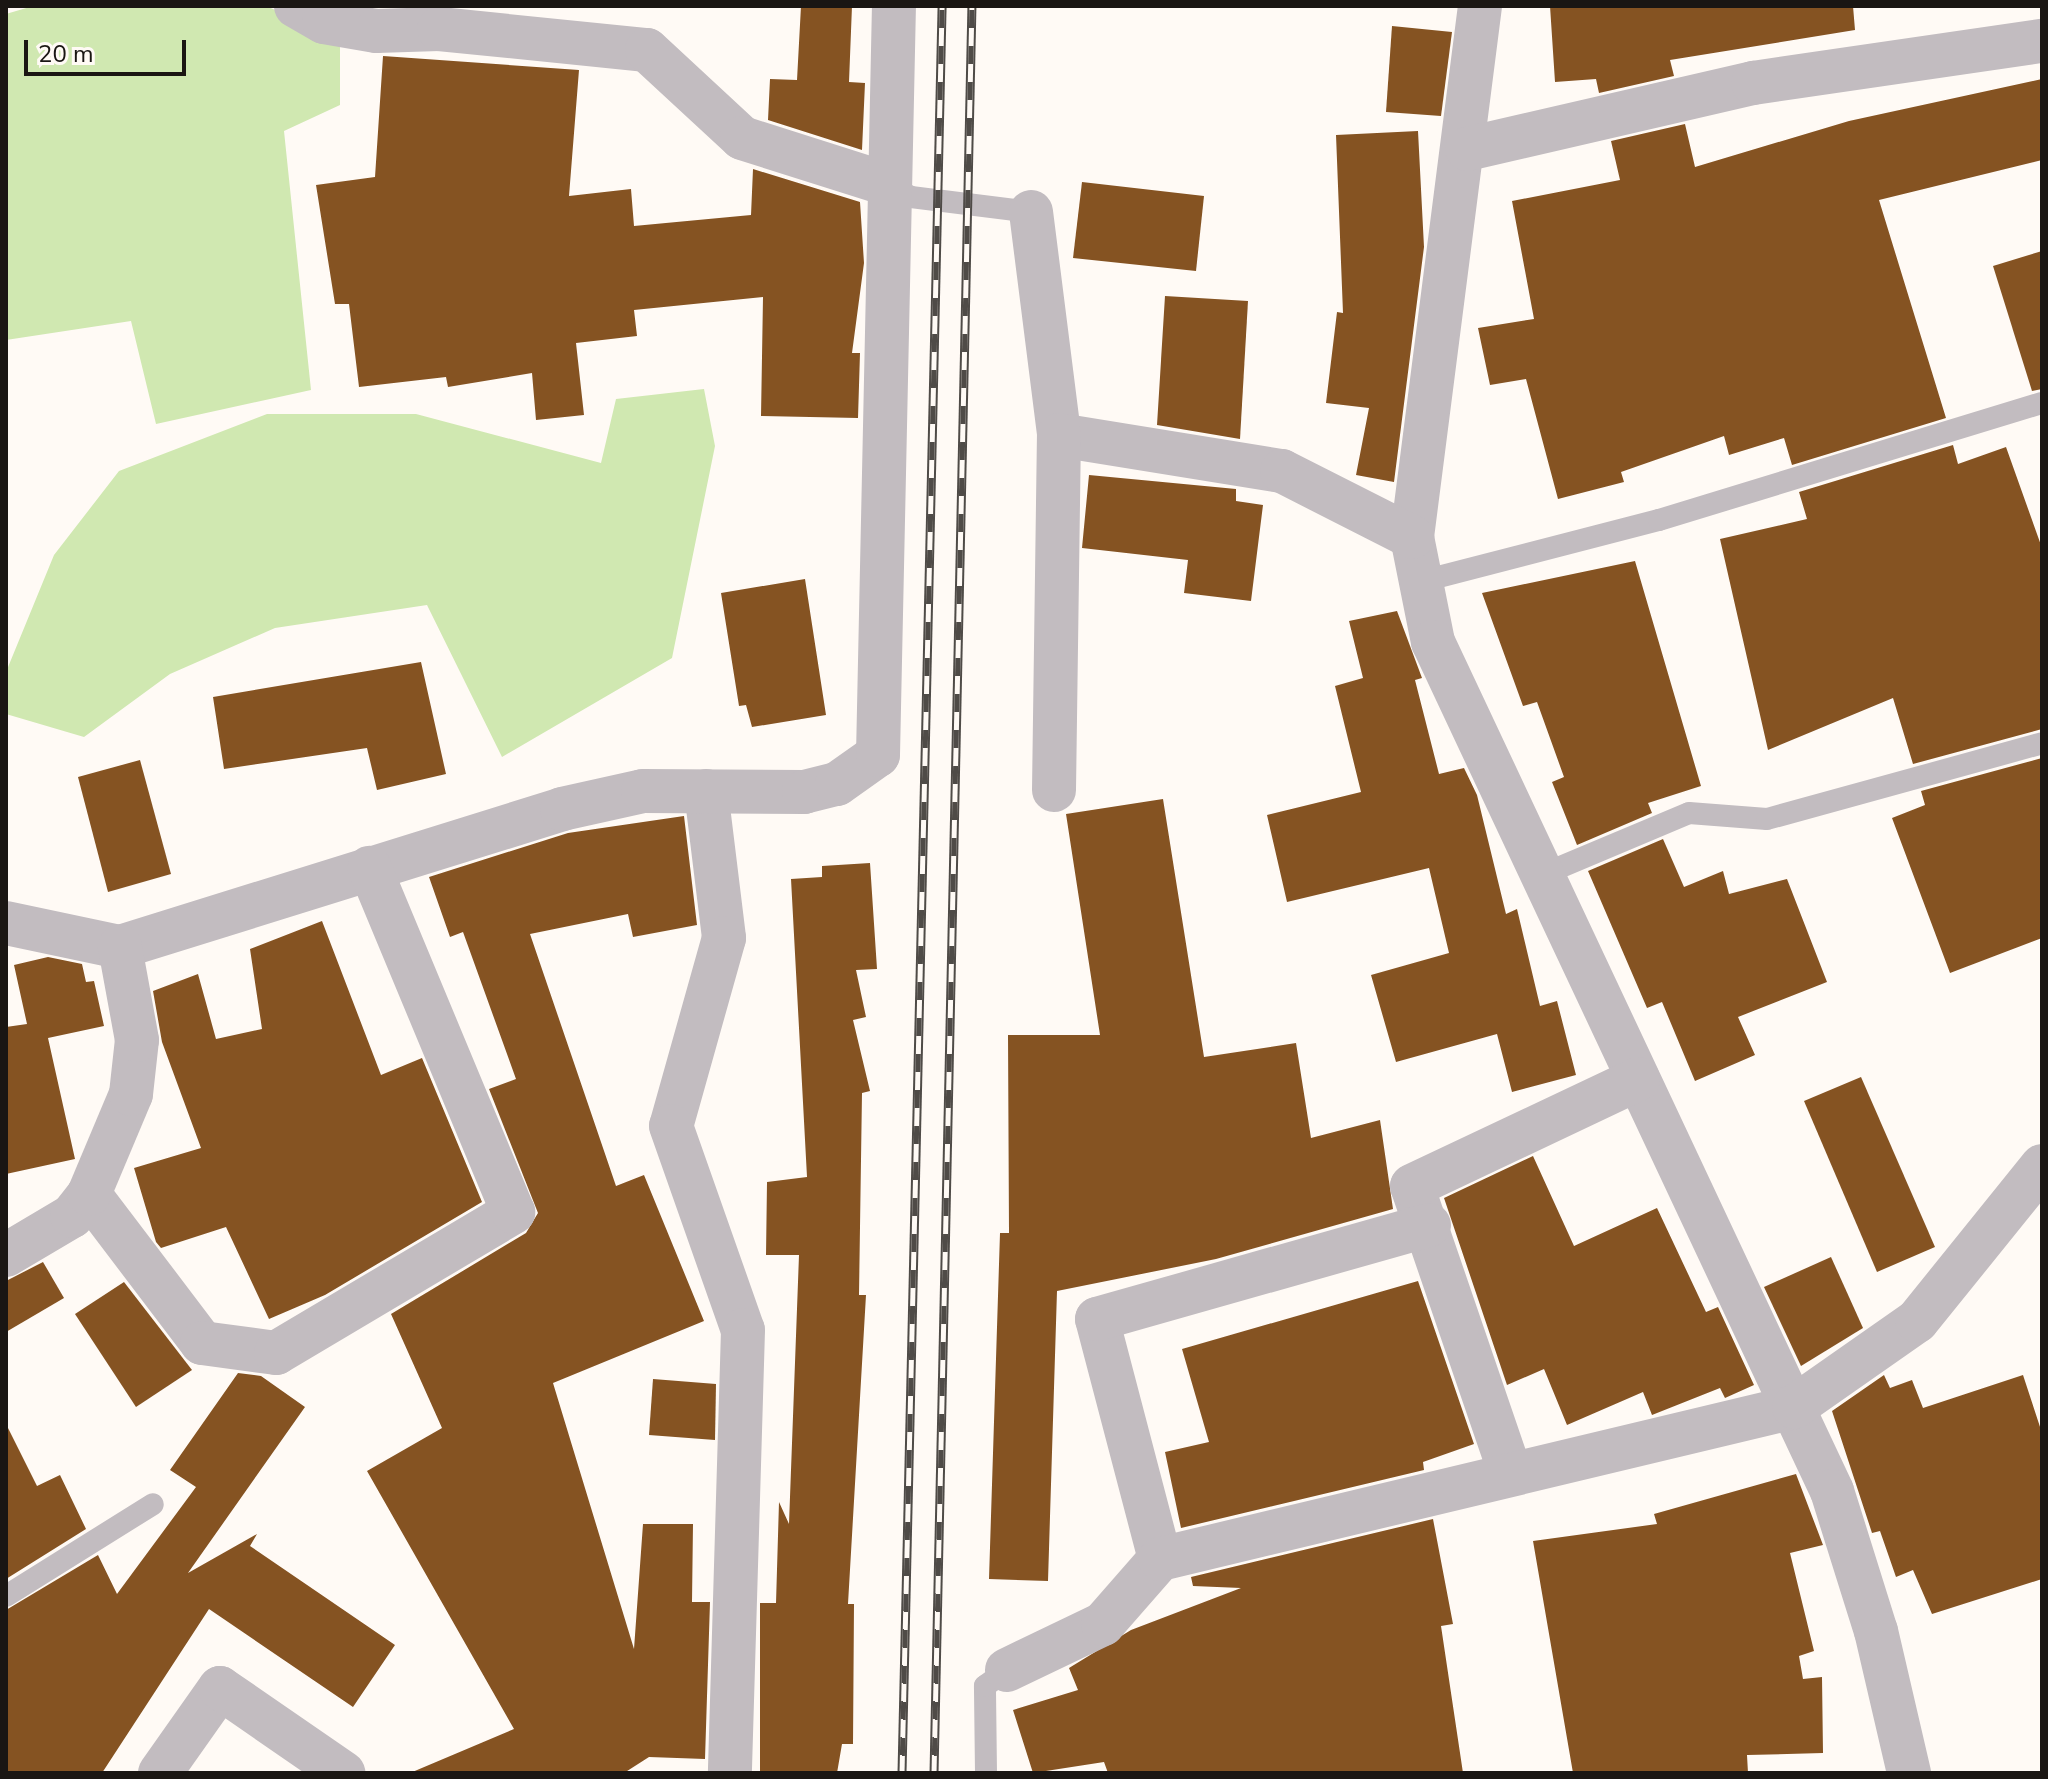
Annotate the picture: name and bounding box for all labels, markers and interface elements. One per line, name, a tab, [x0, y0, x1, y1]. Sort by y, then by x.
scale bar	[28, 24, 190, 74]
text: 20 m	[38, 38, 94, 70]

